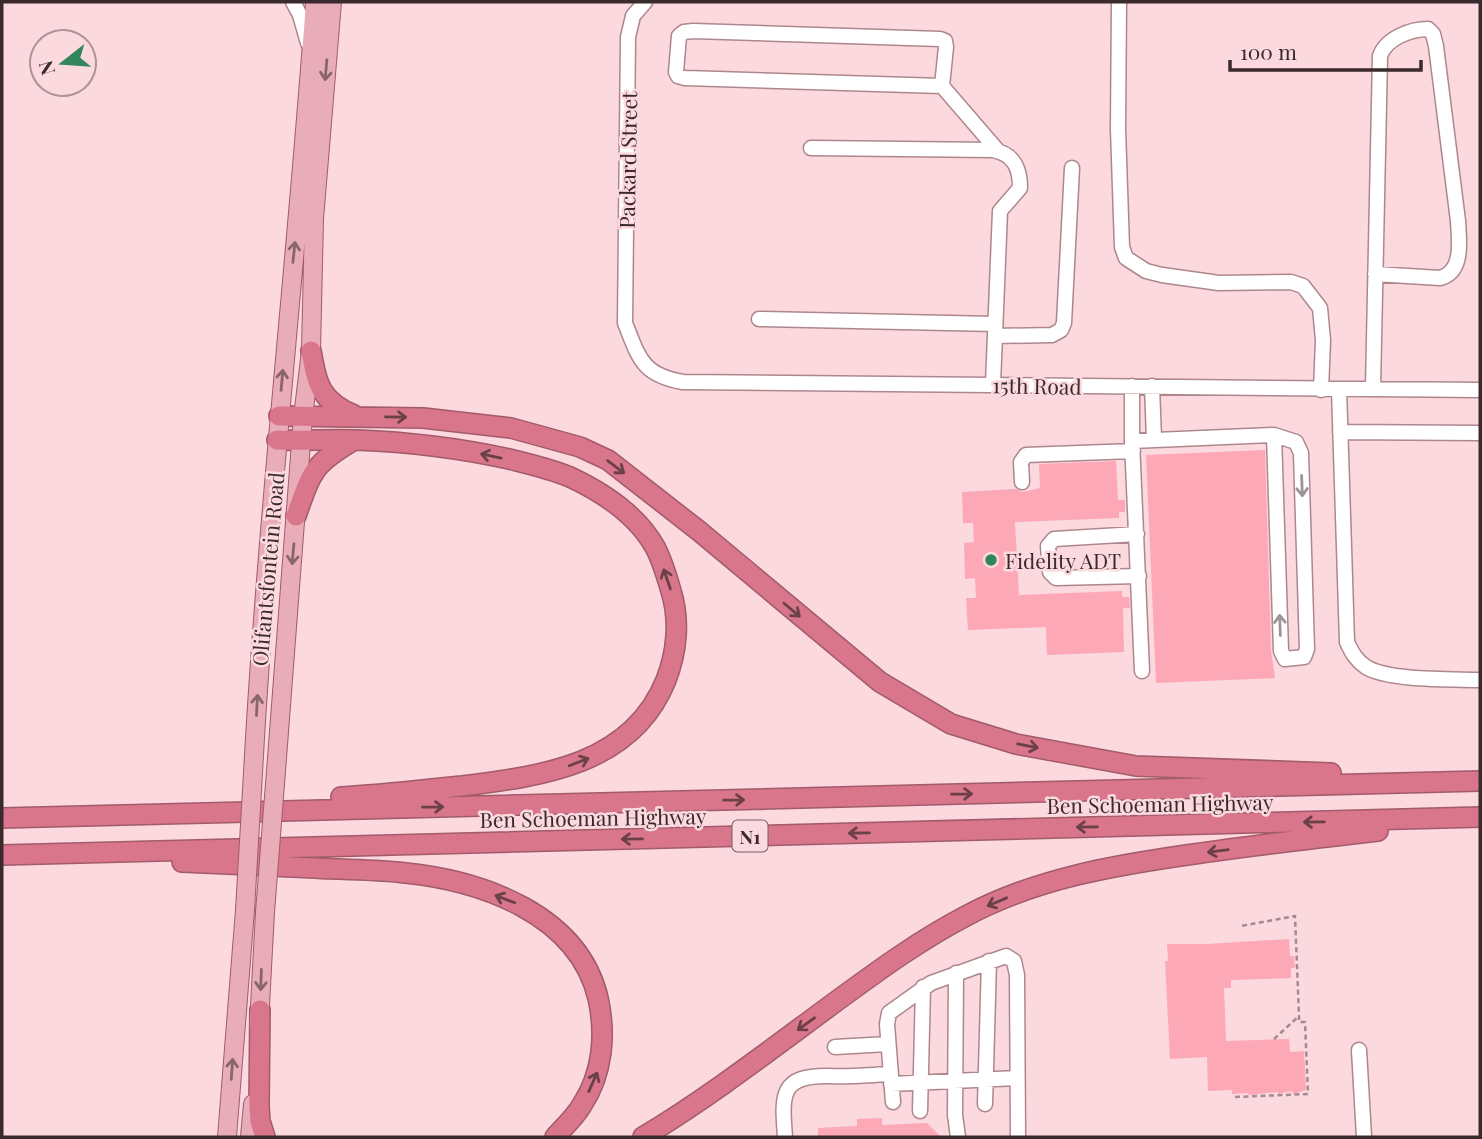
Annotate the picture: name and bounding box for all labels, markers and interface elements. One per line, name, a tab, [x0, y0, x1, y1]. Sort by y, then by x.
north arrow	[28, 28, 98, 98]
scale bar	[1230, 28, 1421, 72]
text: 100 m	[1240, 37, 1297, 65]
text: N	[31, 58, 60, 79]
one-way arrow	[319, 58, 332, 81]
street label: Packard Street	[612, 91, 642, 229]
one-way arrow	[288, 241, 301, 264]
one-way arrow	[276, 369, 289, 392]
street label: 15th Road	[992, 370, 1082, 400]
one-way arrow	[385, 411, 408, 424]
one-way arrow	[480, 448, 503, 462]
one-way arrow	[606, 459, 624, 474]
street label: Olifantsfontein Road	[245, 471, 289, 667]
one-way arrow	[1295, 474, 1309, 497]
one-way arrow	[286, 542, 299, 564]
place label: Fidelity ADT	[1005, 546, 1121, 574]
marker: Fidelity ADT	[983, 552, 999, 568]
one-way arrow	[660, 568, 672, 590]
one-way arrow	[783, 602, 801, 618]
one-way arrow	[1273, 613, 1286, 636]
one-way arrow	[250, 693, 263, 716]
one-way arrow	[1016, 740, 1039, 753]
one-way arrow	[567, 755, 589, 768]
one-way arrow	[950, 787, 973, 801]
street label: Ben Schoeman Highway	[1046, 787, 1274, 819]
one-way arrow	[723, 793, 746, 806]
one-way arrow	[422, 801, 445, 814]
street label: Ben Schoeman Highway	[479, 801, 707, 833]
one-way arrow	[1303, 815, 1326, 828]
road number: N1	[732, 820, 768, 852]
one-way arrow	[1075, 821, 1098, 834]
one-way arrow	[848, 827, 871, 840]
one-way arrow	[621, 832, 644, 846]
one-way arrow	[1207, 844, 1230, 857]
one-way arrow	[494, 891, 516, 904]
one-way arrow	[987, 896, 1008, 909]
one-way arrow	[254, 968, 267, 991]
one-way arrow	[797, 1016, 816, 1031]
one-way arrow	[226, 1058, 239, 1081]
one-way arrow	[587, 1071, 600, 1093]

